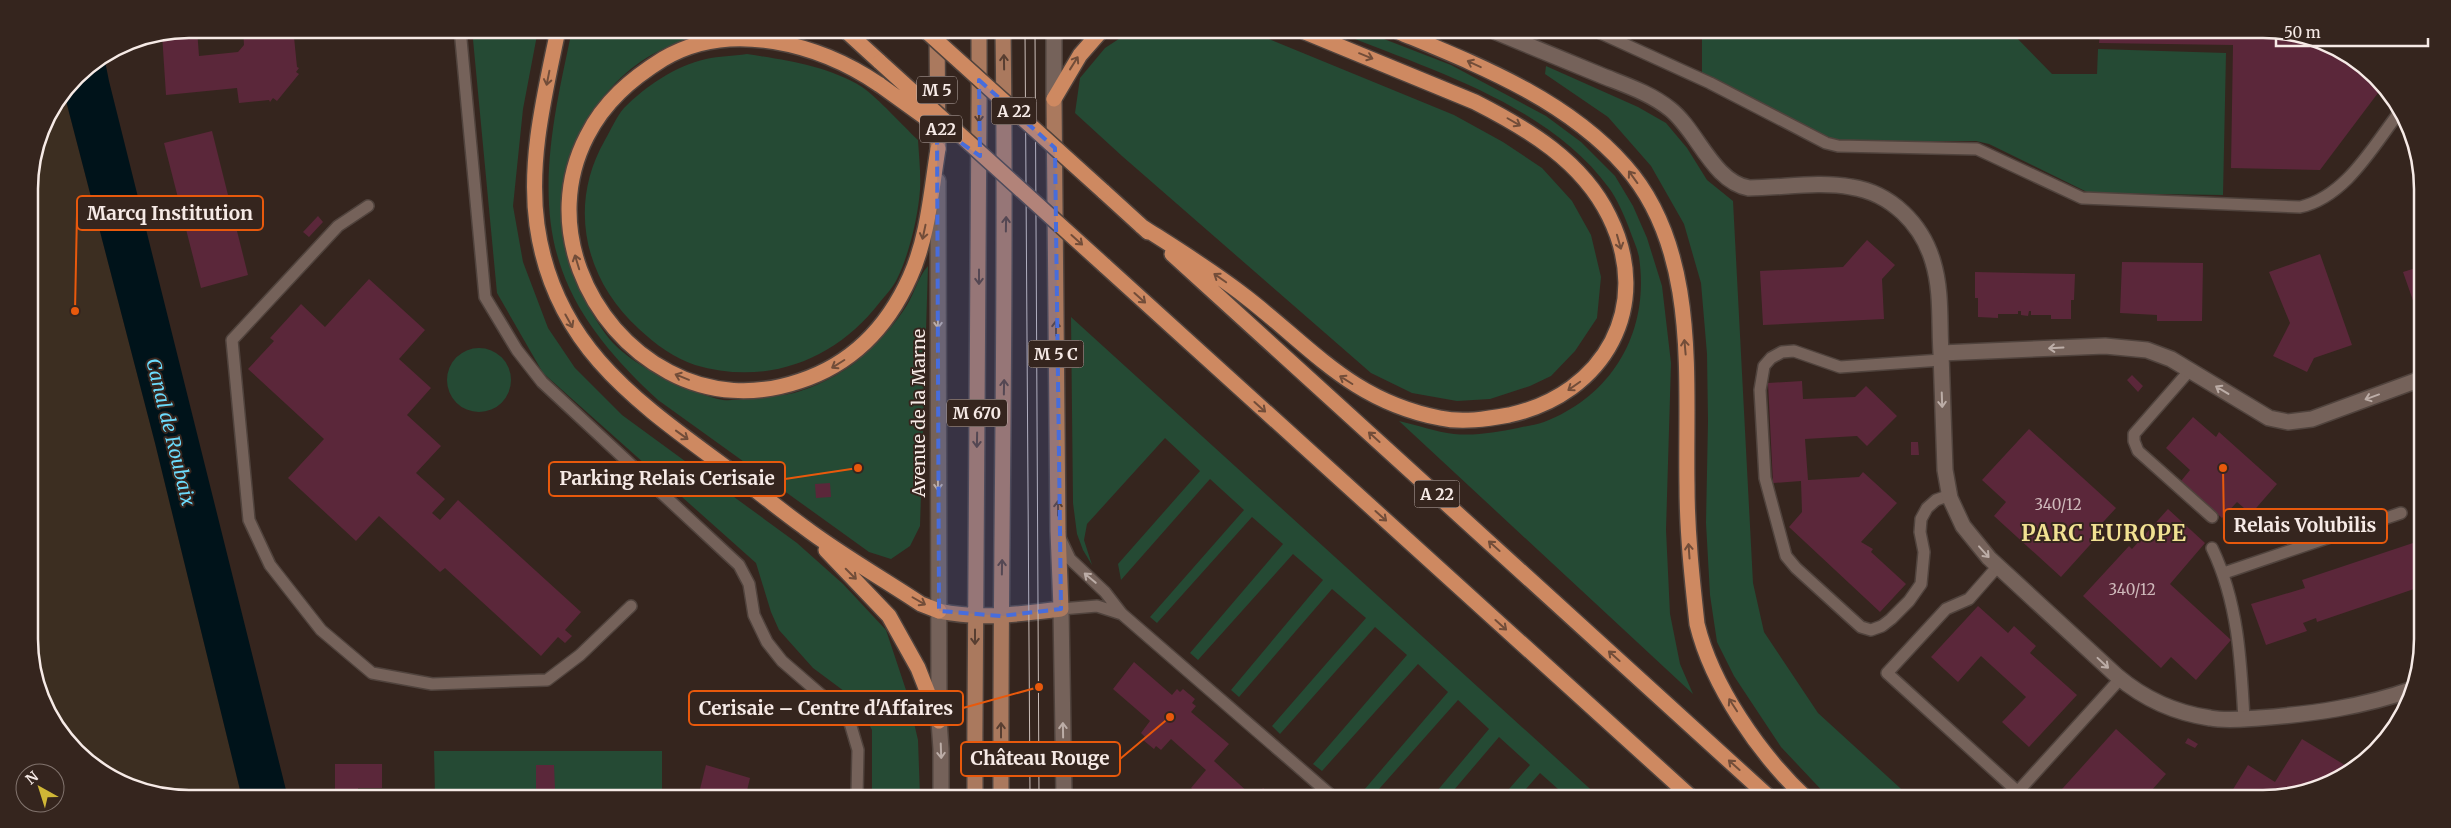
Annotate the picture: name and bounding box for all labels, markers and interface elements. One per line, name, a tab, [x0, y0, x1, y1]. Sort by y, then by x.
scale bar	[2276, 15, 2428, 47]
text: 50 m	[2284, 23, 2321, 42]
one-way arrow	[1358, 52, 1373, 62]
one-way arrow	[999, 54, 1008, 70]
one-way arrow	[1069, 56, 1080, 70]
one-way arrow	[1467, 59, 1482, 69]
one-way arrow	[543, 69, 552, 85]
road number: M 5	[917, 76, 957, 104]
road number: A 22	[992, 98, 1036, 124]
one-way arrow	[974, 106, 984, 122]
road number: A22	[920, 116, 962, 142]
one-way arrow	[1507, 118, 1521, 128]
one-way arrow	[1628, 171, 1639, 184]
callout: Marcq Institution	[77, 196, 263, 230]
text: Marcq Institution	[87, 201, 253, 225]
one-way arrow	[1001, 217, 1011, 233]
one-way arrow	[919, 224, 928, 240]
one-way arrow	[1615, 233, 1624, 249]
one-way arrow	[1070, 234, 1083, 246]
one-way arrow	[571, 254, 581, 270]
one-way arrow	[974, 268, 984, 285]
one-way arrow	[1214, 272, 1227, 283]
one-way arrow	[1133, 292, 1146, 304]
one-way arrow	[933, 312, 943, 328]
one-way arrow	[564, 313, 574, 328]
one-way arrow	[1051, 320, 1061, 336]
street label: Avenue de la Marne	[907, 329, 930, 498]
one-way arrow	[1681, 339, 1690, 355]
road number: M 5 C	[1028, 340, 1084, 368]
one-way arrow	[2048, 344, 2064, 353]
water label: Canal de Roubaix	[141, 356, 201, 508]
one-way arrow	[831, 360, 845, 370]
one-way arrow	[675, 372, 690, 382]
one-way arrow	[1339, 374, 1353, 385]
one-way arrow	[999, 379, 1008, 395]
one-way arrow	[1567, 381, 1581, 391]
one-way arrow	[2216, 384, 2230, 394]
one-way arrow	[1937, 392, 1947, 408]
one-way arrow	[2365, 393, 2381, 402]
road number: M 670	[947, 399, 1007, 426]
one-way arrow	[1254, 401, 1267, 413]
one-way arrow	[675, 430, 688, 441]
one-way arrow	[972, 431, 981, 447]
one-way arrow	[1367, 431, 1380, 443]
callout: Parking Relais Cerisaie	[549, 462, 785, 496]
text: Parking Relais Cerisaie	[559, 466, 775, 490]
one-way arrow	[933, 474, 943, 491]
road number: A 22	[1414, 480, 1460, 508]
house number: 340/12	[2034, 495, 2082, 514]
one-way arrow	[1053, 500, 1063, 516]
callout: Relais Volubilis	[2224, 509, 2387, 543]
one-way arrow	[1374, 510, 1387, 522]
text: Relais Volubilis	[2234, 513, 2377, 537]
district label: PARC EUROPE	[2021, 519, 2187, 547]
one-way arrow	[1488, 540, 1501, 552]
one-way arrow	[1684, 543, 1694, 559]
one-way arrow	[1978, 545, 1990, 558]
one-way arrow	[997, 559, 1007, 576]
one-way arrow	[845, 568, 857, 580]
one-way arrow	[1084, 573, 1097, 584]
house number: 340/12	[2108, 580, 2156, 599]
one-way arrow	[911, 597, 925, 607]
one-way arrow	[1495, 619, 1508, 631]
one-way arrow	[970, 628, 980, 645]
one-way arrow	[1608, 650, 1621, 661]
one-way arrow	[2096, 657, 2109, 669]
callout: Cerisaie – Centre d'Affaires	[689, 691, 963, 725]
text: Cerisaie – Centre d'Affaires	[699, 696, 953, 720]
one-way arrow	[1728, 698, 1738, 712]
one-way arrow	[996, 722, 1006, 738]
one-way arrow	[1058, 722, 1068, 738]
one-way arrow	[936, 742, 946, 758]
callout: Château Rouge	[961, 742, 1120, 776]
text: Château Rouge	[971, 746, 1109, 770]
one-way arrow	[1728, 759, 1741, 771]
north arrow	[15, 763, 65, 813]
text: N	[22, 767, 42, 788]

